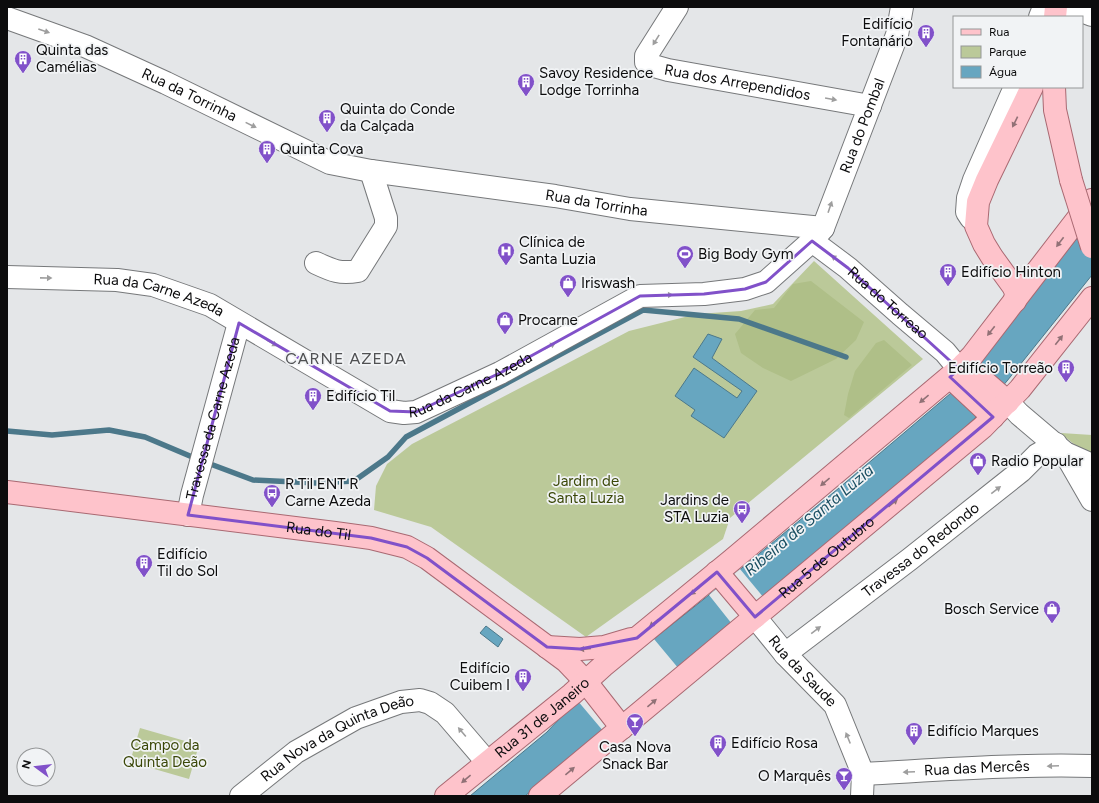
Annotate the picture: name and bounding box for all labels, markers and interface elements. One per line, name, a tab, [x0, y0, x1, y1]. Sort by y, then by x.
place label: Edifício Fontanário	[841, 15, 913, 50]
legend	[953, 16, 1083, 88]
building icon: Edifício Fontanário	[916, 23, 936, 48]
text: Rua	[989, 25, 1009, 39]
one-way arrow	[38, 29, 50, 35]
one-way arrow	[653, 34, 660, 46]
place label: Quinta das Camélias	[36, 41, 108, 76]
text: Parque	[989, 45, 1027, 59]
building icon: Quinta das Camélias	[13, 49, 33, 74]
street label: Rua dos Arrependidos	[663, 60, 812, 104]
street label: Rua da Torrinha	[139, 64, 240, 125]
place label: Savoy Residence Lodge Torrinha	[539, 64, 653, 99]
text: Água	[989, 65, 1017, 79]
building icon: Savoy Residence Lodge Torrinha	[516, 72, 536, 97]
street label: Rua do Pombal	[836, 76, 889, 176]
one-way arrow	[825, 96, 837, 102]
place label: Quinta do Conde da Calçada	[340, 100, 455, 135]
building icon: Quinta do Conde da Calçada	[317, 108, 337, 133]
one-way arrow	[1012, 116, 1018, 128]
one-way arrow	[246, 122, 257, 128]
building icon: Quinta Cova	[257, 139, 277, 164]
place label: Quinta Cova	[280, 140, 364, 158]
street label: Rua da Torrinha	[544, 186, 649, 220]
one-way arrow	[828, 201, 834, 213]
place label: Clínica de Santa Luzia	[519, 233, 596, 268]
one-way arrow	[1056, 236, 1064, 247]
hospital icon: Clínica de Santa Luzia	[496, 241, 516, 266]
sports icon: Big Body Gym	[675, 244, 695, 269]
place label: Big Body Gym	[698, 245, 793, 263]
one-way arrow	[831, 255, 842, 263]
building icon: Edifício Hinton	[938, 262, 958, 287]
street label: Rua do Torreao	[844, 263, 932, 343]
place label: Edifício Hinton	[961, 263, 1061, 281]
street label: Rua da Carne Azeda	[93, 270, 227, 320]
shop icon: Iriswash	[558, 273, 578, 298]
one-way arrow	[40, 274, 52, 281]
place label: Iriswash	[581, 274, 635, 292]
one-way arrow	[661, 292, 673, 299]
shop icon: Procarne	[495, 310, 515, 335]
place label: Procarne	[518, 311, 578, 329]
one-way arrow	[987, 326, 995, 337]
one-way arrow	[1054, 334, 1063, 345]
street label: Travessa da Carne Azeda	[182, 335, 244, 501]
one-way arrow	[266, 339, 278, 346]
one-way arrow	[544, 343, 556, 349]
street label: Rua da Carne Azeda	[408, 348, 535, 422]
district label: CARNE AZEDA	[285, 349, 407, 368]
building icon: Edifício Torreão	[1056, 358, 1076, 383]
place label: Edifício Torreão	[948, 359, 1053, 377]
building icon: Edifício Til	[303, 386, 323, 411]
place label: Edifício Til	[326, 387, 395, 405]
one-way arrow	[919, 394, 930, 403]
shop icon: Radio Popular	[968, 451, 988, 476]
place label: Radio Popular	[991, 452, 1083, 470]
water label: Ribeira de Santa Luzia	[741, 461, 877, 579]
park label: Jardim de Santa Luzia	[548, 472, 624, 507]
place label: R Til ENT R Carne Azeda	[285, 475, 371, 510]
one-way arrow	[819, 478, 830, 487]
bus stop icon: R Til ENT R Carne Azeda	[262, 483, 282, 508]
one-way arrow	[991, 486, 1002, 495]
place label: Jardins de STA Luzia	[660, 491, 729, 526]
street label: Travessa do Redondo	[859, 498, 983, 601]
bus stop icon: Jardins de STA Luzia	[732, 499, 752, 524]
one-way arrow	[887, 499, 898, 508]
street label: Rua 5 de Outubro	[775, 512, 878, 602]
street label: Rua do Til	[285, 518, 352, 544]
place label: Edifício Til do Sol	[157, 545, 218, 580]
building icon: Edifício Til do Sol	[134, 553, 154, 578]
one-way arrow	[689, 586, 700, 595]
shop icon: Bosch Service	[1042, 599, 1062, 624]
place label: Bosch Service	[944, 600, 1039, 618]
one-way arrow	[649, 619, 660, 628]
one-way arrow	[811, 626, 822, 635]
street label: Rua da Saude	[765, 632, 841, 710]
one-way arrow	[579, 645, 591, 652]
place label: Edifício Cuibem I	[450, 659, 510, 694]
building icon: Edifício Cuibem I	[513, 667, 533, 692]
street label: Rua 31 de Janeiro	[491, 673, 593, 762]
street label: Rua Nova da Quinta Deão	[257, 692, 415, 786]
one-way arrow	[646, 699, 657, 708]
bar icon: Casa Nova Snack Bar	[625, 712, 645, 737]
building icon: Edifício Marques	[904, 721, 924, 746]
place label: Edifício Marques	[927, 722, 1039, 740]
one-way arrow	[457, 727, 466, 738]
one-way arrow	[845, 732, 851, 744]
building icon: Edifício Rosa	[708, 733, 728, 758]
place label: Edifício Rosa	[731, 734, 818, 752]
park label: Campo da Quinta Deão	[123, 736, 207, 771]
place label: Casa Nova Snack Bar	[599, 738, 671, 773]
north arrow	[16, 747, 56, 787]
street label: Rua das Mercês	[923, 757, 1030, 780]
text: N	[19, 759, 34, 770]
one-way arrow	[1047, 762, 1059, 769]
bar icon: O Marquês	[834, 766, 854, 791]
one-way arrow	[565, 767, 576, 776]
place label: O Marquês	[758, 767, 831, 785]
one-way arrow	[902, 769, 915, 775]
one-way arrow	[461, 775, 472, 784]

